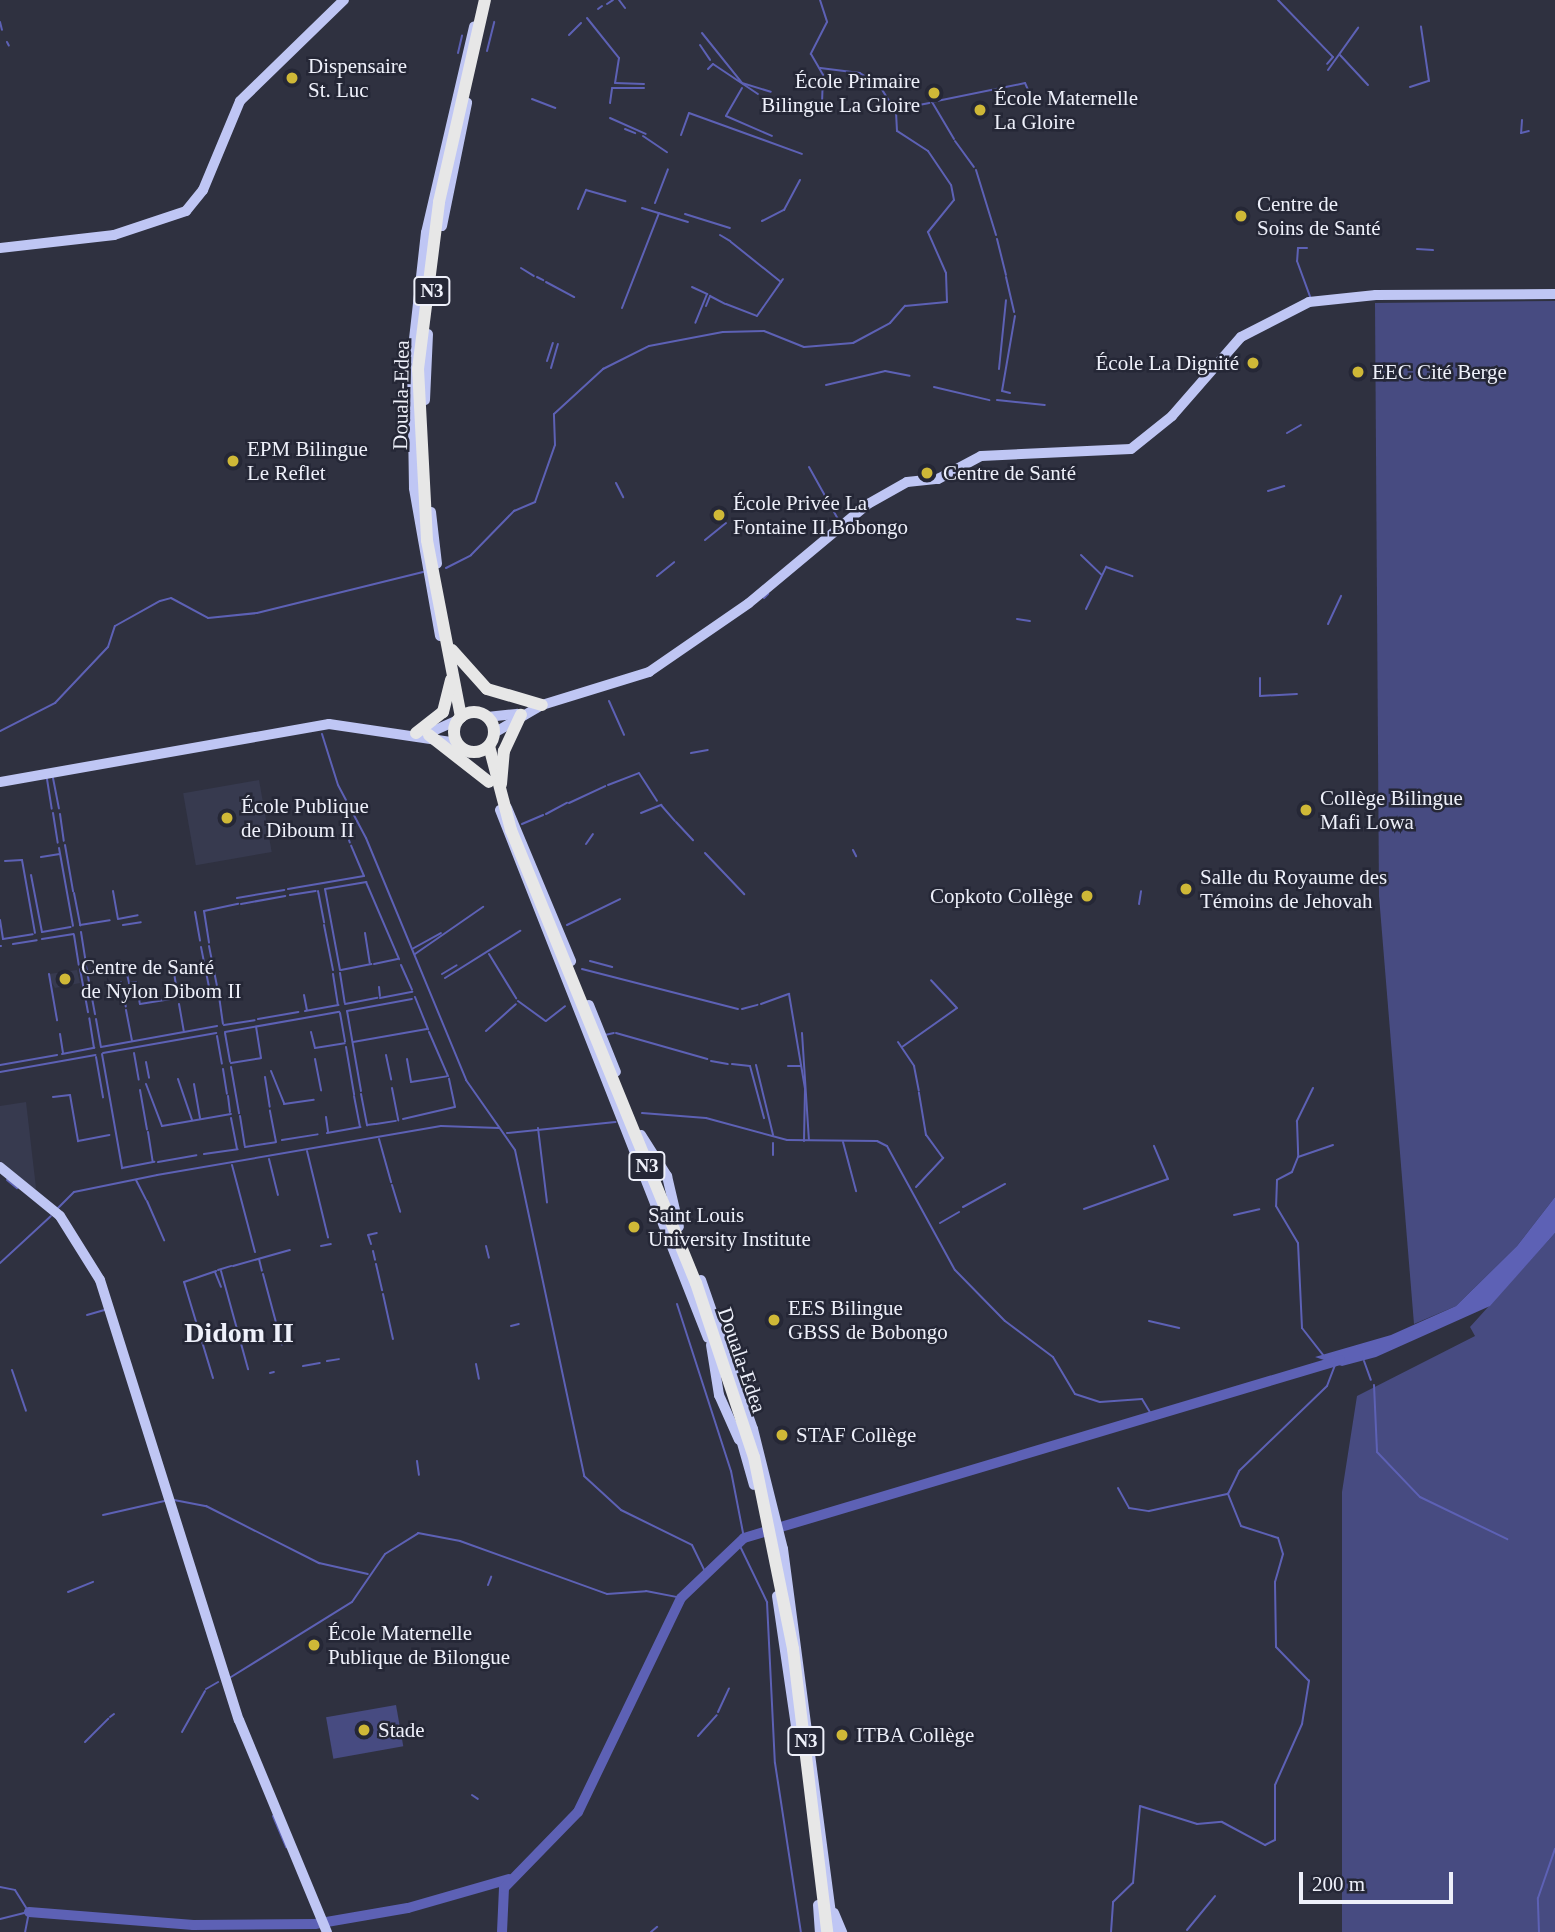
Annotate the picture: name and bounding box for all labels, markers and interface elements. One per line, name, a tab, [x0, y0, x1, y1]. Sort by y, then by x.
place label: Dispensaire St. Luc	[308, 53, 407, 103]
marker: Dispensaire St. Luc	[282, 68, 302, 88]
place label: École Primaire Bilingue La Gloire	[761, 68, 920, 118]
marker: École Primaire Bilingue La Gloire	[926, 85, 942, 101]
place label: École Maternelle La Gloire	[994, 85, 1138, 135]
marker: École Maternelle La Gloire	[972, 102, 988, 118]
place label: Centre de Soins de Santé	[1257, 191, 1381, 241]
marker: Centre de Soins de Santé	[1231, 206, 1251, 226]
road number: N3	[413, 276, 451, 306]
street label: Douala-Edea	[387, 340, 415, 450]
place label: École La Dignité	[1096, 350, 1239, 376]
marker: École La Dignité	[1245, 355, 1261, 371]
place label: EEC Cité Berge	[1372, 359, 1507, 385]
marker: EEC Cité Berge	[1350, 364, 1366, 380]
place label: EPM Bilingue Le Reflet	[247, 436, 368, 486]
marker: EPM Bilingue Le Reflet	[225, 453, 241, 469]
place label: Centre de Santé	[943, 460, 1076, 486]
marker: Centre de Santé	[917, 463, 937, 483]
place label: École Privée La Fontaine II Bobongo	[733, 490, 908, 540]
marker: École Privée La Fontaine II Bobongo	[711, 507, 727, 523]
place label: Collège Bilingue Mafi Lowa	[1320, 785, 1463, 835]
place label: École Publique de Diboum II	[241, 793, 369, 843]
marker: Collège Bilingue Mafi Lowa	[1298, 802, 1314, 818]
marker: École Publique de Diboum II	[219, 810, 235, 826]
place label: Salle du Royaume des Témoins de Jehovah	[1200, 864, 1387, 914]
marker: Salle du Royaume des Témoins de Jehovah	[1178, 881, 1194, 897]
place label: Copkoto Collège	[930, 883, 1073, 909]
marker: Copkoto Collège	[1079, 888, 1095, 904]
place label: Centre de Santé de Nylon Dibom II	[81, 954, 241, 1004]
marker: Centre de Santé de Nylon Dibom II	[55, 969, 75, 989]
road number: N3	[628, 1150, 666, 1182]
place label: Saint Louis University Institute	[648, 1202, 811, 1252]
marker: Saint Louis University Institute	[626, 1219, 642, 1235]
place label: EES Bilingue GBSS de Bobongo	[788, 1295, 948, 1345]
street label: Douala-Edea	[712, 1304, 772, 1416]
marker: EES Bilingue GBSS de Bobongo	[766, 1312, 782, 1328]
district label: Didom II	[184, 1316, 294, 1350]
place label: STAF Collège	[796, 1422, 916, 1448]
marker: STAF Collège	[774, 1427, 790, 1443]
place label: École Maternelle Publique de Bilongue	[328, 1620, 510, 1670]
marker: École Maternelle Publique de Bilongue	[306, 1637, 322, 1653]
place label: Stade	[378, 1717, 425, 1743]
marker: Stade	[356, 1722, 372, 1738]
place label: ITBA Collège	[856, 1722, 976, 1748]
road number: N3	[787, 1726, 825, 1756]
marker: ITBA Collège	[834, 1727, 850, 1743]
scale bar	[1303, 1858, 1457, 1902]
text: 200 m	[1312, 1872, 1365, 1896]

